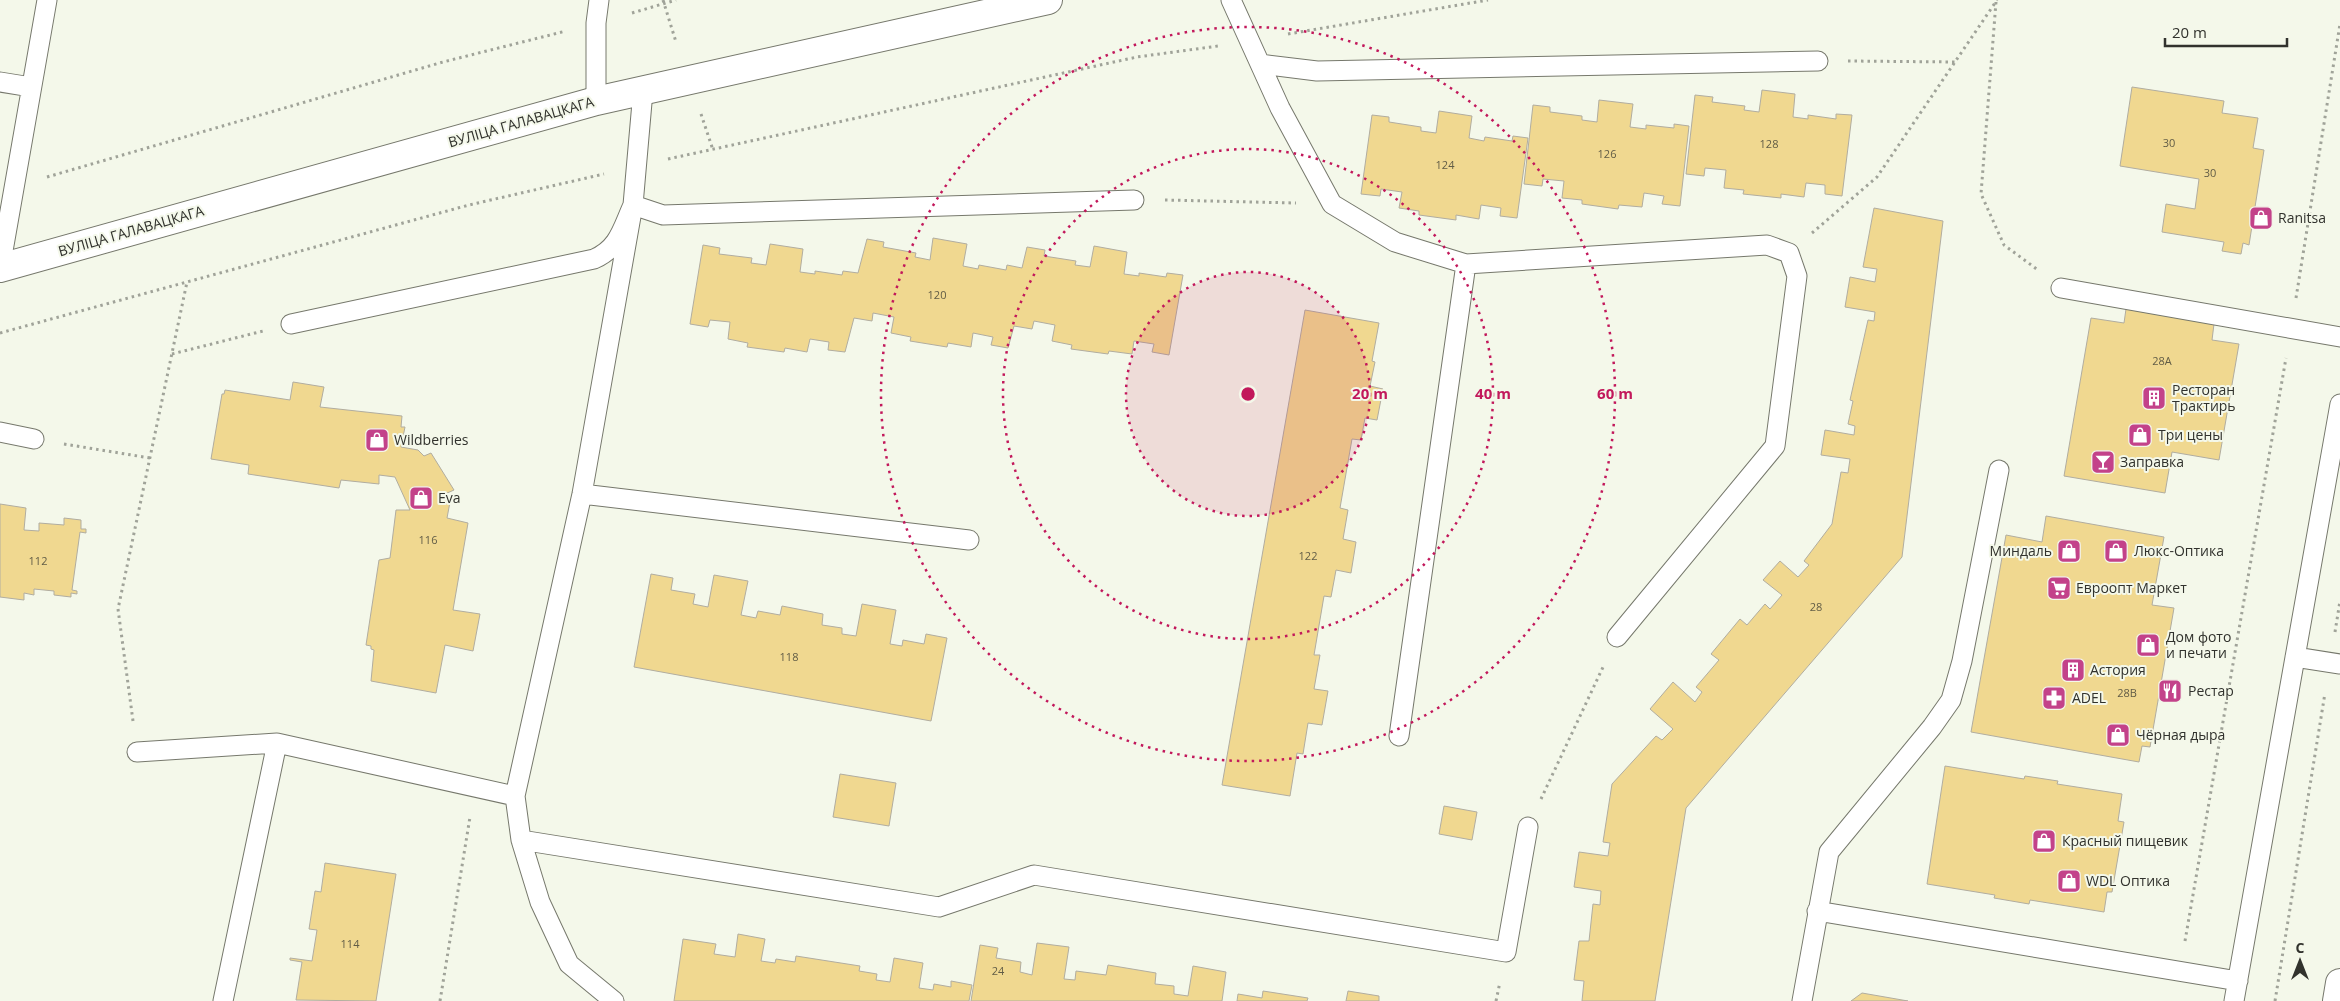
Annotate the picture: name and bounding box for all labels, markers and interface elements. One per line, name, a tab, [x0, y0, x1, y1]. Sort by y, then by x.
scale bar	[2165, 15, 2288, 47]
text: 20 m	[2172, 22, 2207, 42]
street label: ВУЛІЦА ГАЛАВАЦКАГА	[446, 92, 596, 151]
house number: 30	[2163, 135, 2175, 150]
house number: 128	[1760, 136, 1778, 151]
house number: 126	[1598, 146, 1616, 161]
house number: 124	[1436, 157, 1455, 172]
house number: 30	[2204, 165, 2216, 180]
street label: ВУЛІЦА ГАЛАВАЦКАГА	[56, 201, 206, 260]
shop icon: Ranitsa	[2248, 205, 2274, 231]
place label: Ranitsa	[2278, 208, 2326, 227]
house number: 120	[928, 287, 946, 302]
house number: 28А	[2152, 353, 2172, 368]
place label: Ресторан Трактирь	[2172, 380, 2236, 415]
text: 20 m	[1352, 383, 1388, 403]
text: 40 m	[1475, 383, 1511, 403]
text: 60 m	[1597, 383, 1633, 403]
centre of rings	[1239, 385, 1257, 403]
building icon: Ресторан Трактирь	[2141, 385, 2167, 411]
shop icon: Три цены	[2127, 422, 2153, 448]
place label: Три цены	[2158, 425, 2223, 444]
shop icon: Wildberries	[364, 427, 390, 453]
place label: Wildberries	[394, 430, 469, 449]
bar icon: Заправка	[2090, 449, 2116, 475]
place label: Заправка	[2120, 452, 2184, 471]
shop icon: Eva	[408, 485, 434, 511]
place label: Eva	[438, 488, 461, 507]
house number: 116	[419, 532, 437, 547]
shop icon: Миндаль	[2056, 538, 2082, 564]
shop icon: Люкс-Оптика	[2103, 538, 2129, 564]
place label: Миндаль	[1990, 541, 2052, 560]
place label: Люкс-Оптика	[2134, 541, 2224, 560]
house number: 122	[1299, 548, 1317, 563]
house number: 112	[29, 553, 47, 568]
supermarket icon: Евроопт Маркет	[2046, 575, 2072, 601]
place label: Евроопт Маркет	[2076, 578, 2187, 597]
house number: 28	[1810, 599, 1822, 614]
place label: Дом фото и печати	[2166, 627, 2231, 662]
shop icon: Дом фото и печати	[2135, 632, 2161, 658]
house number: 118	[780, 649, 798, 664]
building icon: Астория	[2060, 657, 2086, 683]
place label: Астория	[2090, 660, 2146, 679]
restaurant icon: Рестар	[2157, 678, 2183, 704]
place label: Рестар	[2188, 681, 2234, 700]
pharmacy icon: ADEL	[2041, 685, 2067, 711]
house number: 28В	[2117, 685, 2137, 700]
place label: ADEL	[2072, 688, 2106, 707]
shop icon: Чёрная дыра	[2105, 722, 2131, 748]
place label: Чёрная дыра	[2136, 725, 2225, 744]
shop icon: Красный пищевик	[2031, 828, 2057, 854]
place label: Красный пищевик	[2062, 831, 2189, 850]
shop icon: WDL Оптика	[2056, 868, 2082, 894]
place label: WDL Оптика	[2086, 871, 2170, 890]
house number: 114	[341, 936, 360, 951]
north arrow	[2275, 936, 2325, 986]
text: С	[2296, 938, 2305, 957]
house number: 24	[992, 963, 1005, 978]

